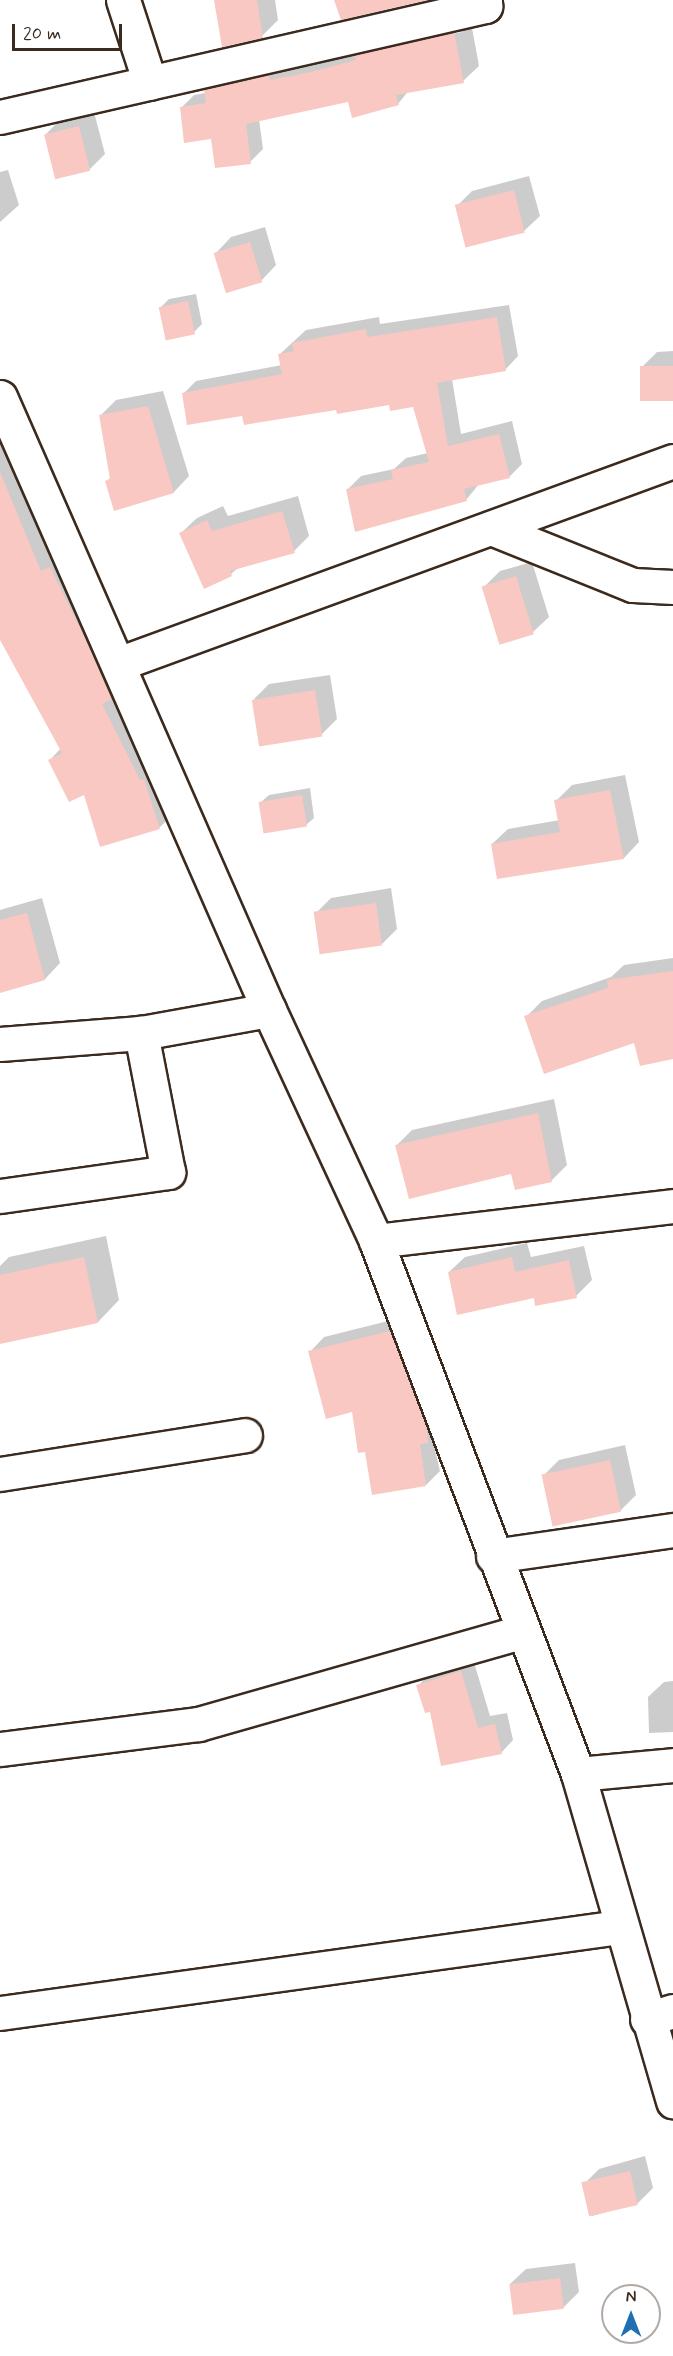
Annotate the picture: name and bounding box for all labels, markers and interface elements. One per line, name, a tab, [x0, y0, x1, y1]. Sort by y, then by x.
scale bar	[15, 12, 124, 50]
text: 20 m	[23, 22, 61, 46]
north arrow	[601, 2284, 661, 2344]
text: N	[626, 2287, 636, 2308]

